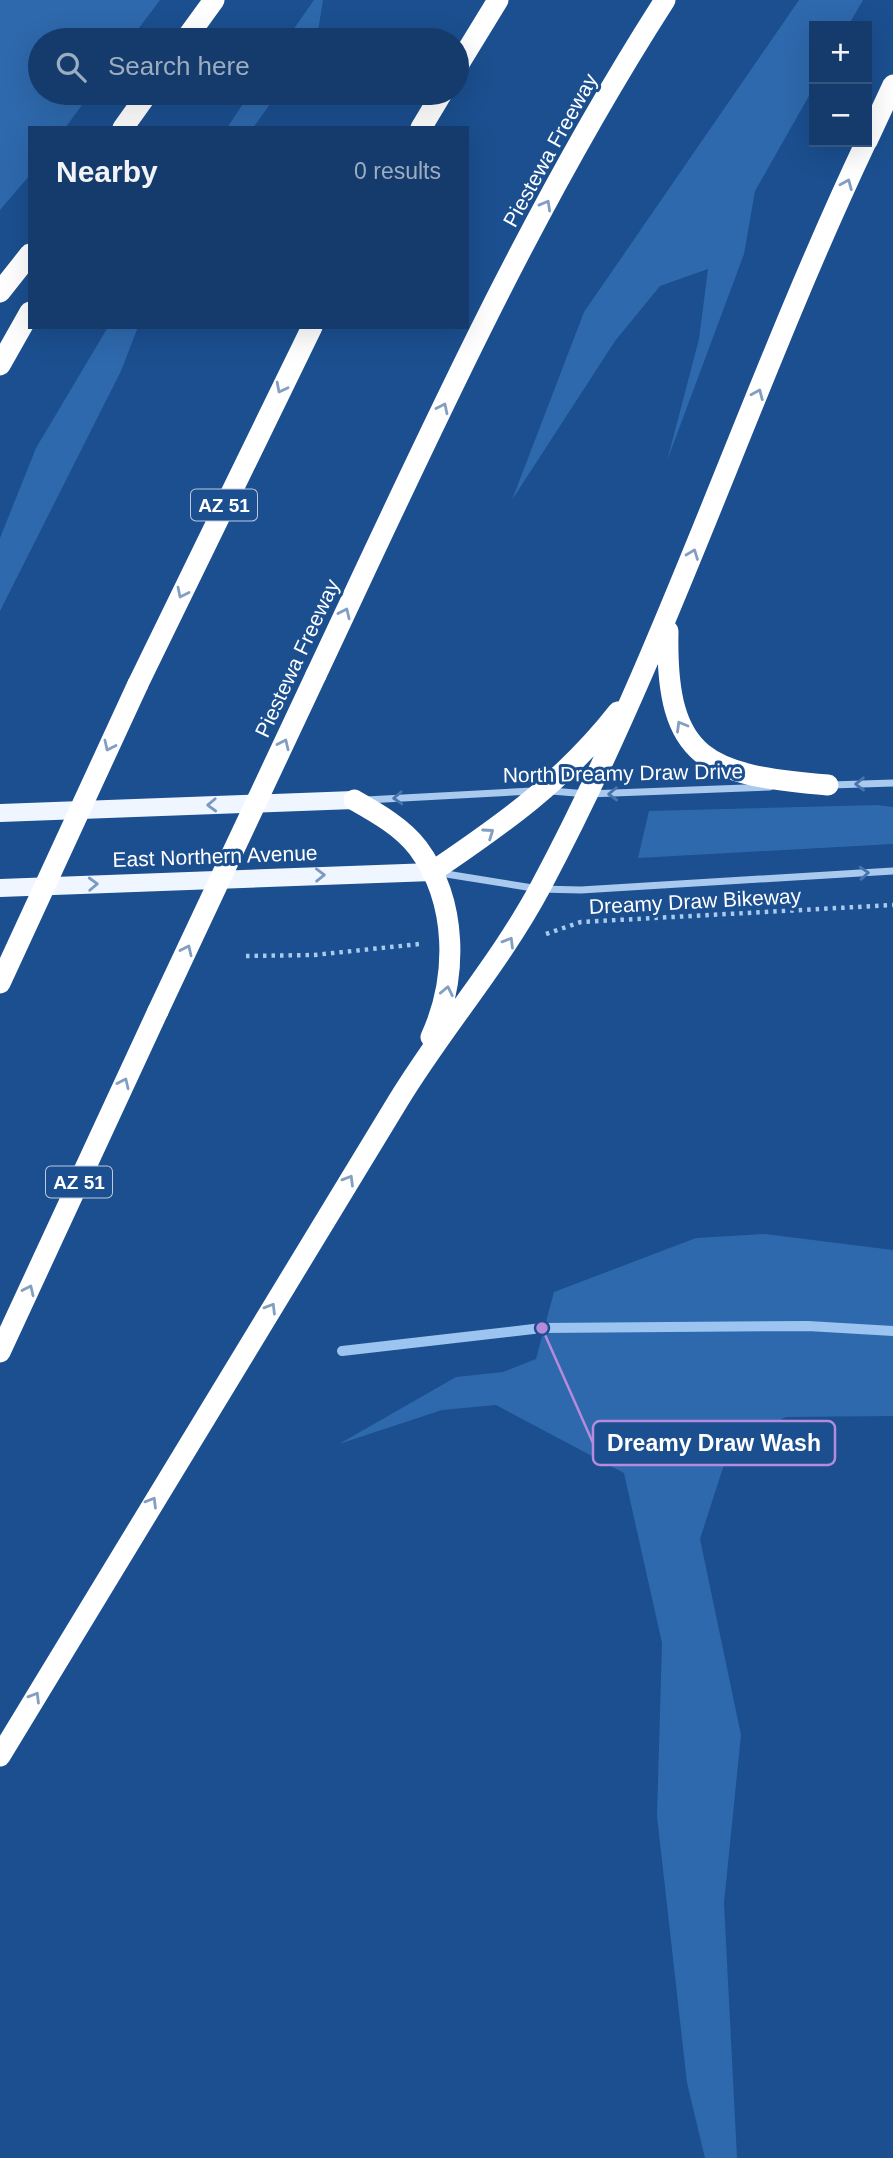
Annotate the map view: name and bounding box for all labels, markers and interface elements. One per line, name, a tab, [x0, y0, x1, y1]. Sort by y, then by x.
map controls	[809, 21, 872, 147]
button: +	[809, 21, 872, 84]
search box	[28, 28, 469, 105]
icon: search	[52, 48, 90, 86]
text: Search here	[108, 51, 250, 81]
street label: Piestewa Freeway	[498, 69, 602, 231]
button: −	[809, 84, 872, 147]
text: Nearby	[56, 155, 158, 188]
text: 0 results	[354, 158, 441, 184]
one-way arrow	[839, 179, 853, 191]
one-way arrow	[538, 200, 552, 213]
one-way arrow	[276, 381, 290, 393]
one-way arrow	[750, 388, 764, 401]
one-way arrow	[434, 403, 448, 415]
road number: AZ 51	[191, 490, 257, 520]
one-way arrow	[685, 549, 699, 561]
street label: Piestewa Freeway	[250, 575, 344, 741]
one-way arrow	[176, 586, 190, 598]
one-way arrow	[337, 608, 351, 620]
one-way arrow	[676, 721, 689, 734]
one-way arrow	[103, 739, 117, 751]
one-way arrow	[275, 739, 289, 751]
street label: North Dreamy Draw Drive	[503, 759, 743, 787]
one-way arrow	[855, 776, 865, 792]
one-way arrow	[607, 786, 618, 801]
one-way arrow	[392, 790, 403, 805]
one-way arrow	[207, 798, 218, 813]
one-way arrow	[481, 828, 494, 841]
street label: East Northern Avenue	[112, 841, 318, 871]
one-way arrow	[859, 865, 870, 880]
one-way arrow	[315, 867, 326, 883]
one-way arrow	[87, 877, 98, 892]
street label: Dreamy Draw Bikeway	[588, 884, 802, 918]
one-way arrow	[500, 936, 513, 949]
one-way arrow	[179, 944, 193, 957]
one-way arrow	[439, 985, 454, 997]
one-way arrow	[116, 1078, 130, 1091]
road number: AZ 51	[46, 1166, 112, 1198]
one-way arrow	[341, 1175, 354, 1188]
one-way arrow	[21, 1285, 35, 1297]
one-way arrow	[263, 1303, 276, 1316]
callout: Dreamy Draw Wash	[593, 1421, 835, 1465]
text: Dreamy Draw Wash	[607, 1430, 821, 1456]
one-way arrow	[144, 1497, 157, 1510]
one-way arrow	[27, 1692, 40, 1705]

